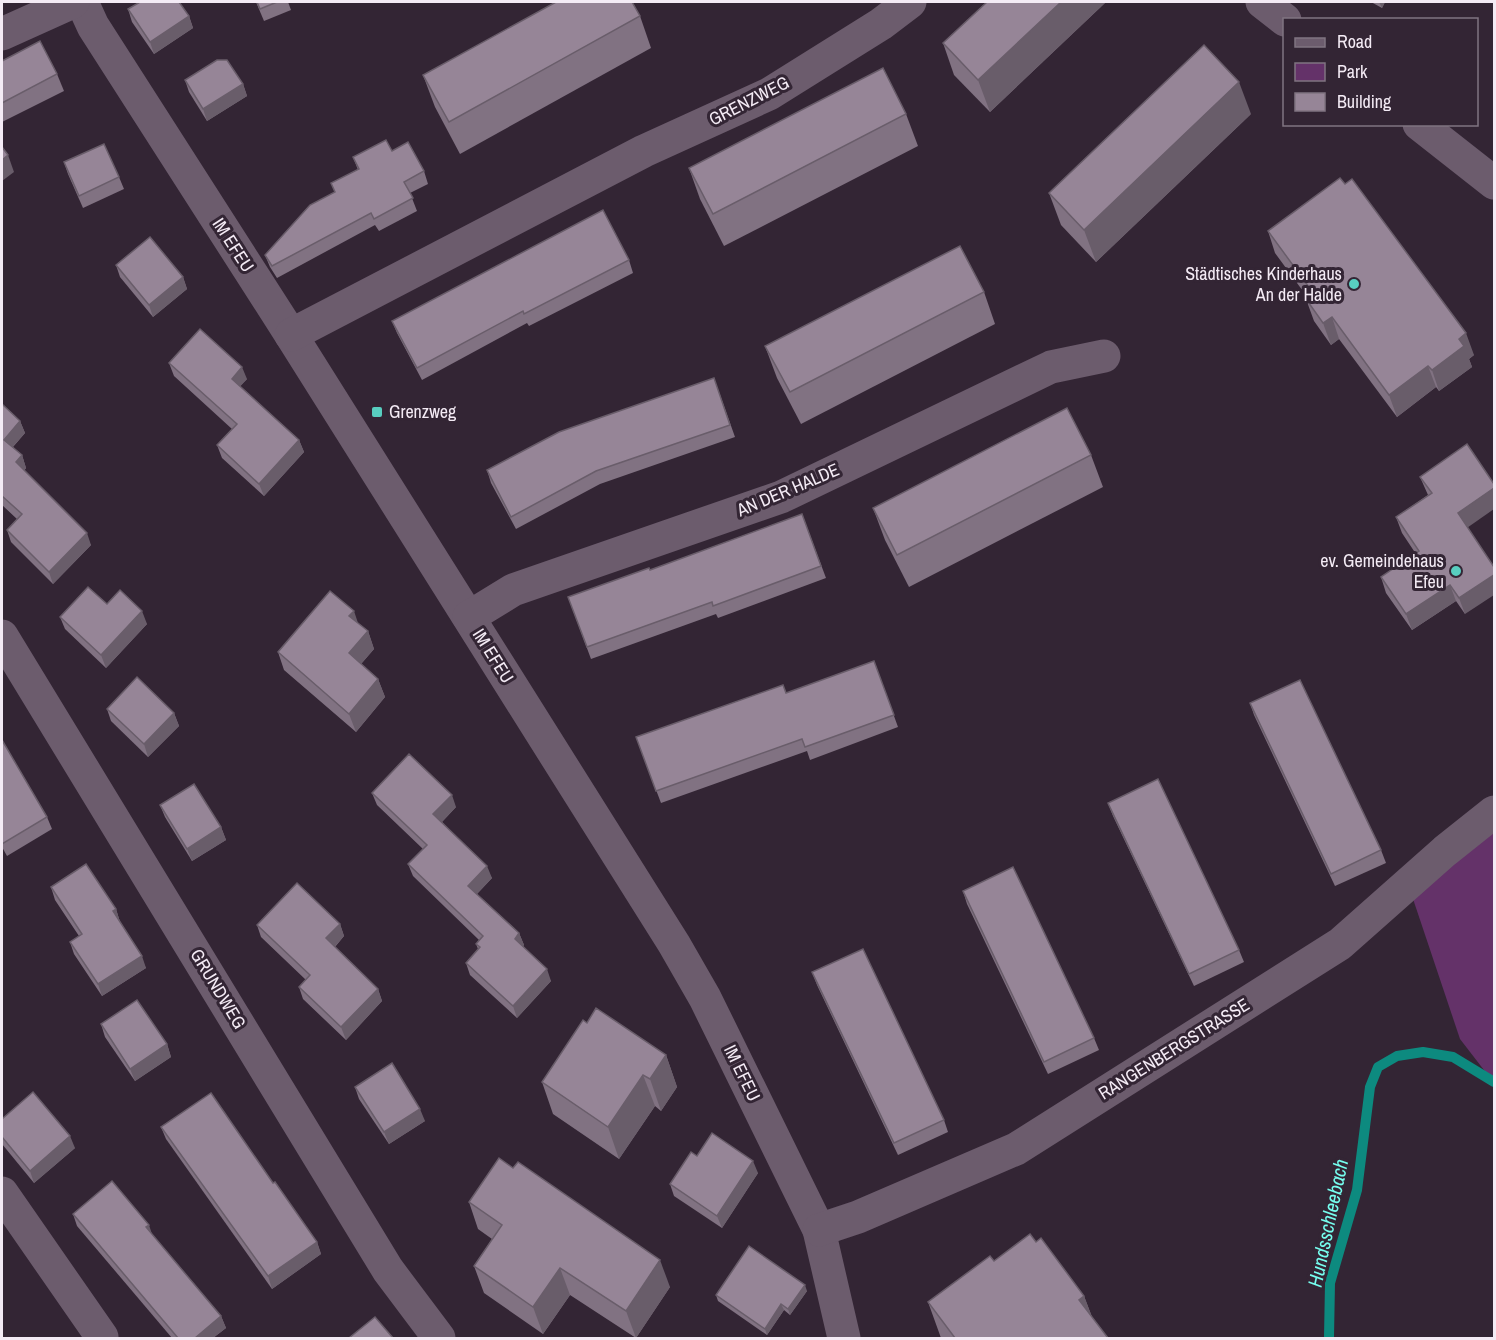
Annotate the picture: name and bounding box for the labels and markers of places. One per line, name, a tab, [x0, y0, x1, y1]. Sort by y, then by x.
place label: Städtisches Kinderhaus An der Halde	[1185, 261, 1342, 307]
marker: Städtisches Kinderhaus An der Halde	[1347, 277, 1361, 291]
place label: Grenzweg	[389, 399, 457, 424]
marker: Grenzweg	[370, 405, 384, 419]
place label: ev. Gemeindehaus Efeu	[1320, 548, 1444, 594]
marker: ev. Gemeindehaus Efeu	[1449, 564, 1463, 578]

